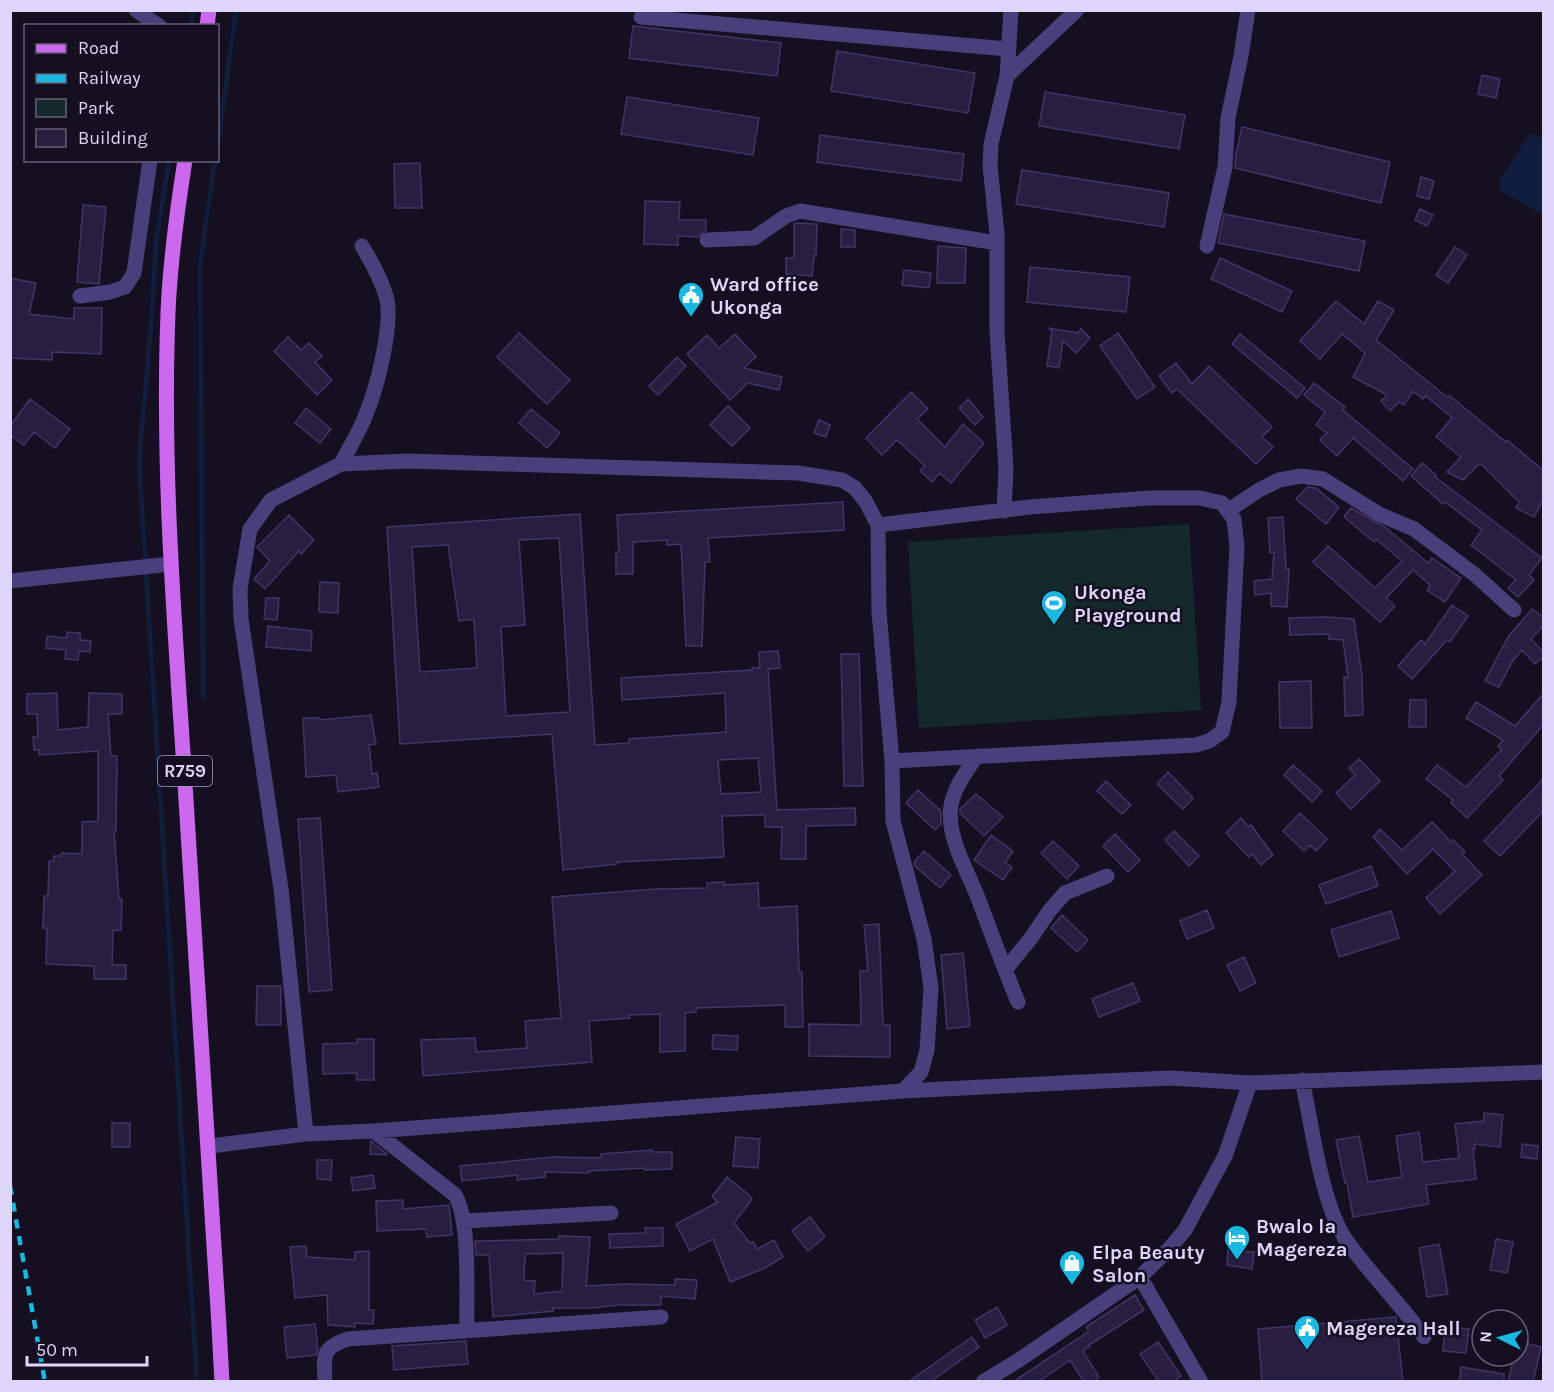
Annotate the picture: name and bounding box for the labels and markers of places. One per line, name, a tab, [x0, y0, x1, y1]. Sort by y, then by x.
place label: Ward office Ukonga	[710, 273, 819, 319]
public building icon: Ward office Ukonga	[676, 280, 706, 318]
place label: Ukonga Playground	[1074, 581, 1181, 627]
sports icon: Ukonga Playground	[1039, 588, 1069, 626]
place label: Bwalo la Magereza	[1256, 1215, 1347, 1261]
hotel icon: Bwalo la Magereza	[1222, 1223, 1252, 1261]
place label: Elpa Beauty Salon	[1092, 1241, 1205, 1287]
shop icon: Elpa Beauty Salon	[1057, 1248, 1087, 1286]
public building icon: Magereza Hall	[1292, 1313, 1322, 1351]
place label: Magereza Hall	[1326, 1317, 1461, 1340]

